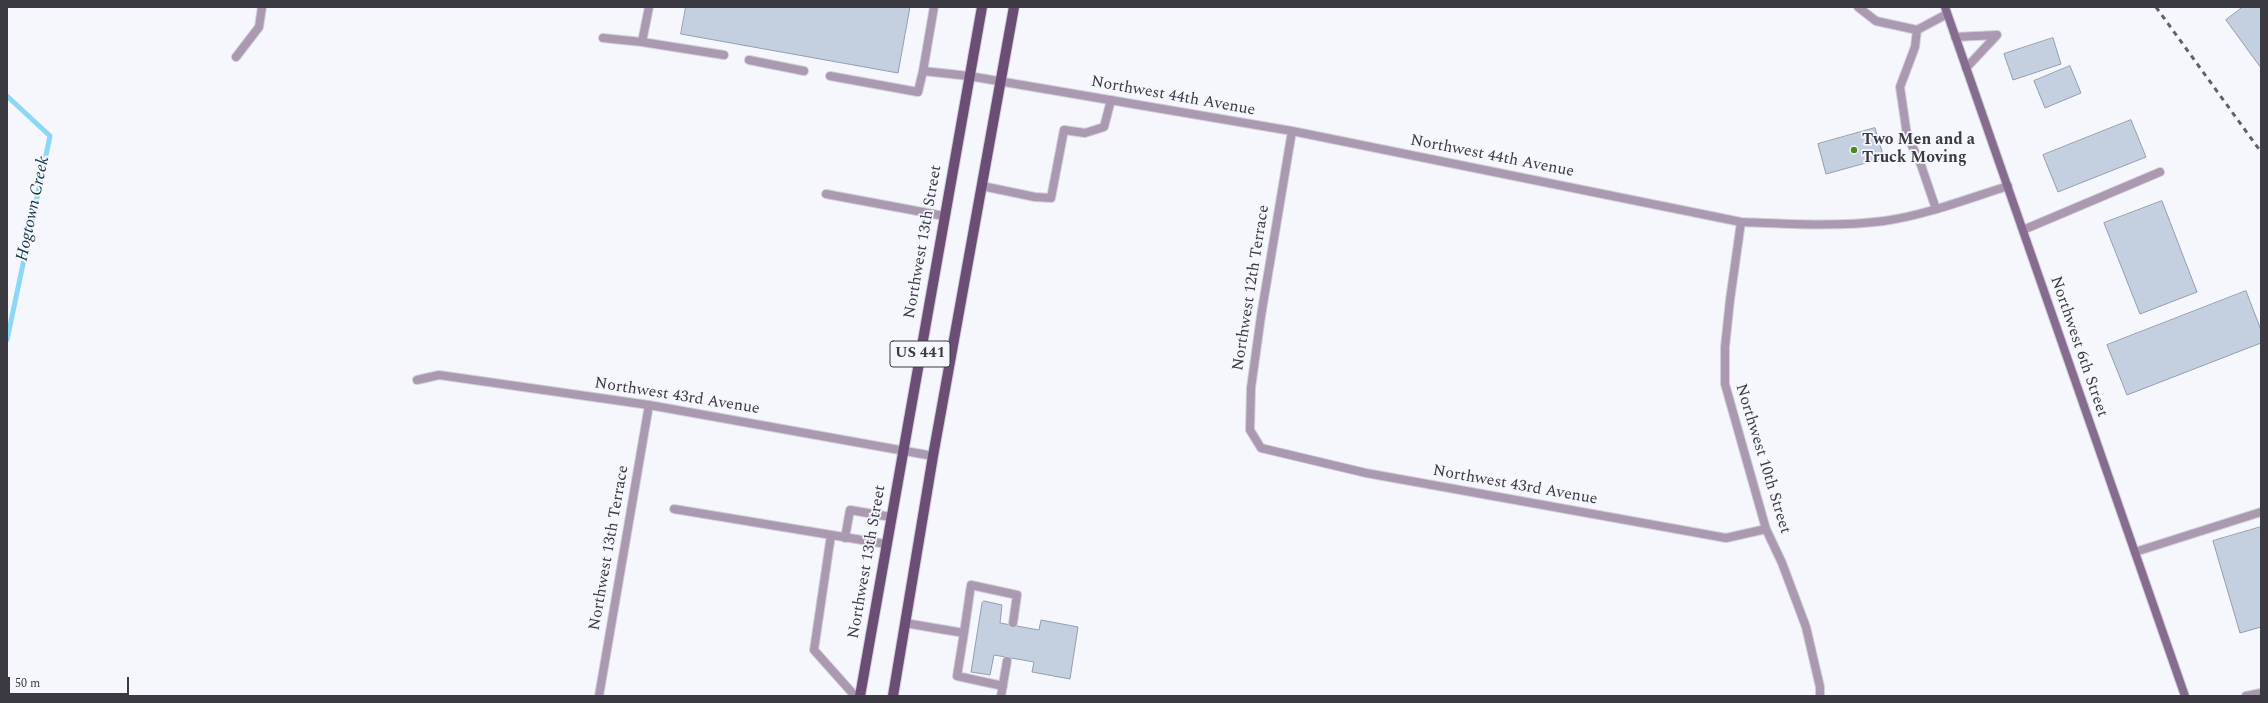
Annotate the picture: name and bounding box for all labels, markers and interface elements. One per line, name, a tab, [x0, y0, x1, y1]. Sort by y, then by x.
street label: Northwest 44th Avenue	[1089, 73, 1257, 121]
place label: Two Men and a Truck Moving	[1862, 131, 1975, 169]
street label: Northwest 44th Avenue	[1408, 132, 1576, 182]
marker: Two Men and a Truck Moving	[1849, 145, 1859, 155]
water label: Hogtown Creek	[13, 155, 55, 263]
street label: Northwest 13th Street	[901, 164, 947, 320]
street label: Northwest 12th Terrace	[1229, 204, 1275, 372]
street label: Northwest 6th Street	[2045, 274, 2111, 420]
road number: US 441	[890, 341, 950, 367]
street label: Northwest 43rd Avenue	[593, 374, 761, 420]
street label: Northwest 10th Street	[1730, 382, 1794, 536]
street label: Northwest 43rd Avenue	[1431, 462, 1599, 510]
street label: Northwest 13th Terrace	[586, 464, 634, 632]
street label: Northwest 13th Street	[845, 484, 891, 640]
scale bar	[10, 669, 131, 695]
text: 50 m	[15, 674, 40, 693]

